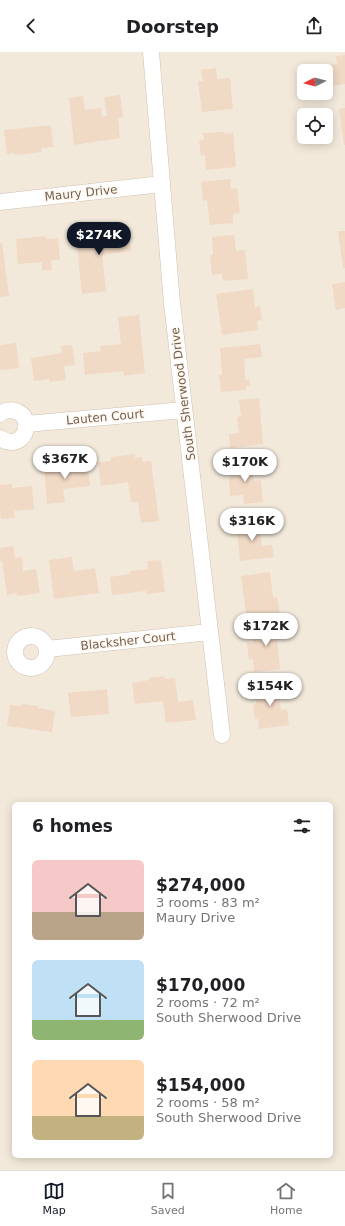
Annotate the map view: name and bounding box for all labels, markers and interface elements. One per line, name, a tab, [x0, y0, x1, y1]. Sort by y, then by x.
icon: back	[20, 15, 42, 37]
icon: share	[303, 15, 325, 37]
text: Doorstep	[126, 16, 219, 37]
north arrow	[297, 64, 333, 100]
map controls	[297, 64, 333, 144]
button: locate	[297, 108, 333, 144]
street label: Maury Drive	[44, 182, 118, 204]
pin: $274K	[71, 222, 127, 256]
text: $274K	[76, 227, 122, 242]
street label: South Sherwood Drive	[168, 327, 198, 461]
street label: Lauten Court	[65, 407, 145, 427]
pin: $367K	[37, 446, 93, 480]
pin: $170K	[217, 449, 273, 483]
text: $367K	[42, 451, 88, 466]
text: $170K	[222, 454, 268, 469]
pin: $316K	[224, 508, 280, 542]
text: $316K	[229, 513, 275, 528]
pin: $172K	[238, 613, 294, 647]
text: $172K	[243, 618, 289, 633]
street label: Blacksher Court	[80, 629, 176, 653]
pin: $154K	[242, 673, 298, 707]
text: $154K	[247, 678, 293, 693]
icon: filters	[291, 815, 313, 837]
text: 6 homes	[32, 816, 113, 836]
text: $274,000	[156, 875, 245, 895]
icon: home	[64, 876, 112, 924]
text: 3 rooms · 83 m²	[156, 895, 260, 910]
text: Maury Drive	[156, 910, 235, 925]
text: $170,000	[156, 975, 245, 995]
icon: home	[64, 976, 112, 1024]
text: 2 rooms · 72 m²	[156, 995, 260, 1010]
text: South Sherwood Drive	[156, 1010, 301, 1025]
text: $154,000	[156, 1075, 245, 1095]
icon: home	[64, 1076, 112, 1124]
text: 2 rooms · 58 m²	[156, 1095, 260, 1110]
text: South Sherwood Drive	[156, 1110, 301, 1125]
tab: Map	[43, 1180, 66, 1217]
tab: Saved	[151, 1180, 185, 1217]
tab: Home	[270, 1180, 302, 1217]

